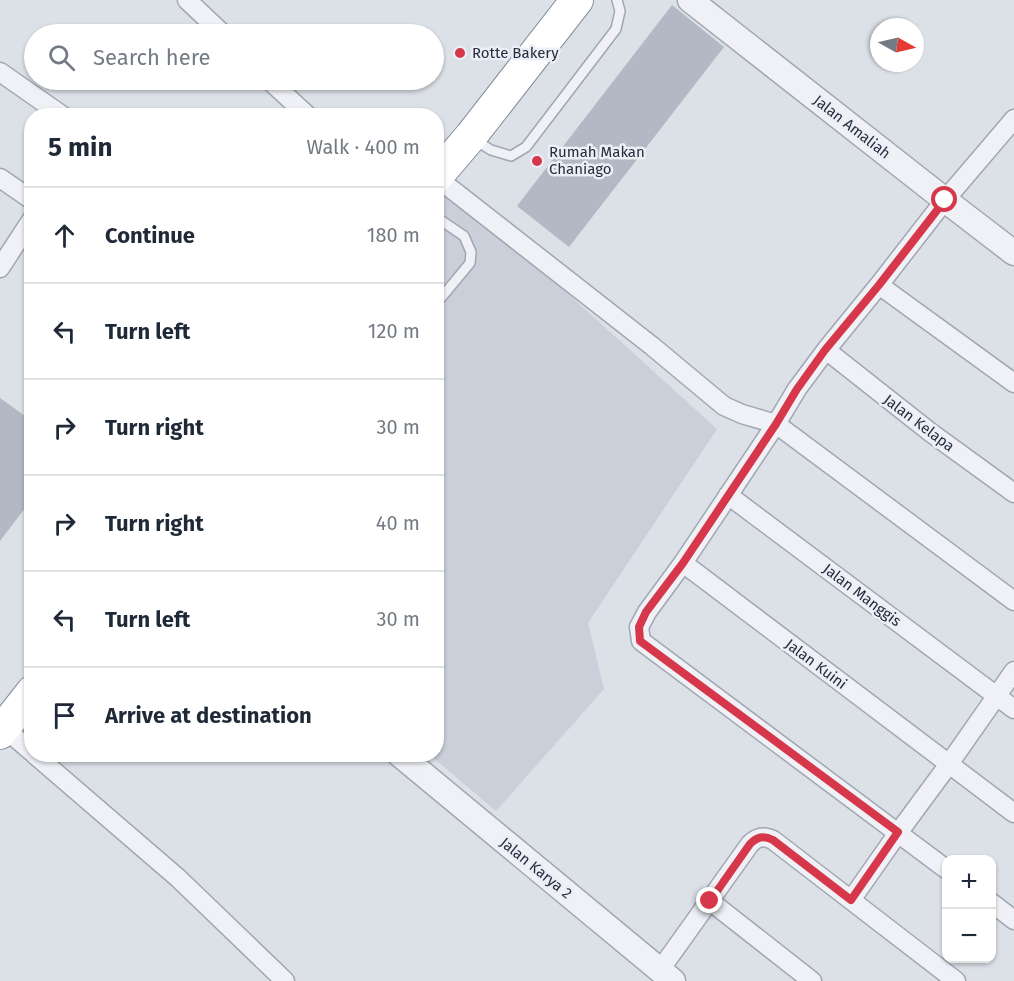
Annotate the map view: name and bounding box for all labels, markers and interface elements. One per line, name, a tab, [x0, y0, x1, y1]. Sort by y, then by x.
north arrow	[870, 18, 924, 72]
search box	[24, 24, 444, 90]
icon: search	[45, 41, 78, 74]
text: Search here	[93, 44, 211, 71]
place label: Rotte Bakery	[472, 44, 559, 62]
marker: Rotte Bakery	[453, 46, 467, 60]
street label: Jalan Amaliah	[810, 91, 894, 163]
text: 5 min	[48, 132, 112, 163]
text: Walk · 400 m	[307, 135, 420, 159]
place label: Rumah Makan Chaniago	[549, 143, 645, 178]
marker: Rumah Makan Chaniago	[530, 154, 544, 168]
route start	[931, 186, 957, 212]
icon: ahead	[48, 219, 81, 252]
text: Continue	[105, 222, 195, 249]
text: 180 m	[367, 223, 420, 247]
icon: left	[48, 315, 81, 348]
text: Turn left	[105, 318, 190, 345]
text: 120 m	[368, 319, 420, 343]
street label: Jalan Kelapa	[880, 391, 958, 455]
icon: right	[48, 411, 81, 444]
text: Turn right	[105, 414, 204, 441]
text: 30 m	[376, 415, 420, 439]
icon: right	[48, 507, 81, 540]
text: Turn right	[105, 510, 204, 537]
text: 40 m	[376, 511, 420, 535]
street label: Jalan Manggis	[819, 560, 905, 630]
icon: left	[48, 603, 81, 636]
text: Turn left	[105, 606, 190, 633]
text: 30 m	[376, 607, 420, 631]
street label: Jalan Kuini	[782, 635, 850, 693]
icon: arrive	[48, 699, 81, 732]
text: Arrive at destination	[105, 702, 312, 729]
street label: Jalan Karya 2	[496, 834, 576, 902]
map controls	[942, 855, 996, 963]
button: +	[942, 855, 996, 909]
route end	[696, 887, 722, 913]
button: −	[942, 909, 996, 963]

